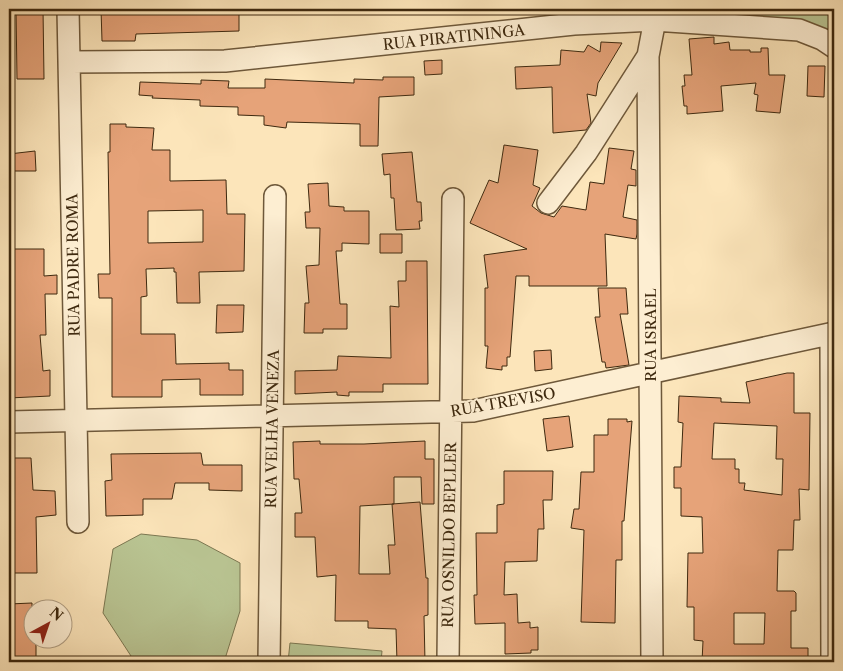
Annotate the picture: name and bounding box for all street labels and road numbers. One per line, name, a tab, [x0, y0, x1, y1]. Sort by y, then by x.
street label: RUA PIRATININGA	[382, 20, 527, 54]
street label: RUA PADRE ROMA	[62, 192, 84, 337]
street label: RUA ISRAEL	[641, 288, 660, 382]
street label: RUA VELHA VENEZA	[261, 349, 283, 509]
street label: RUA TREVISO	[449, 383, 557, 421]
street label: RUA OSNILDO BEPLLER	[438, 441, 460, 628]

